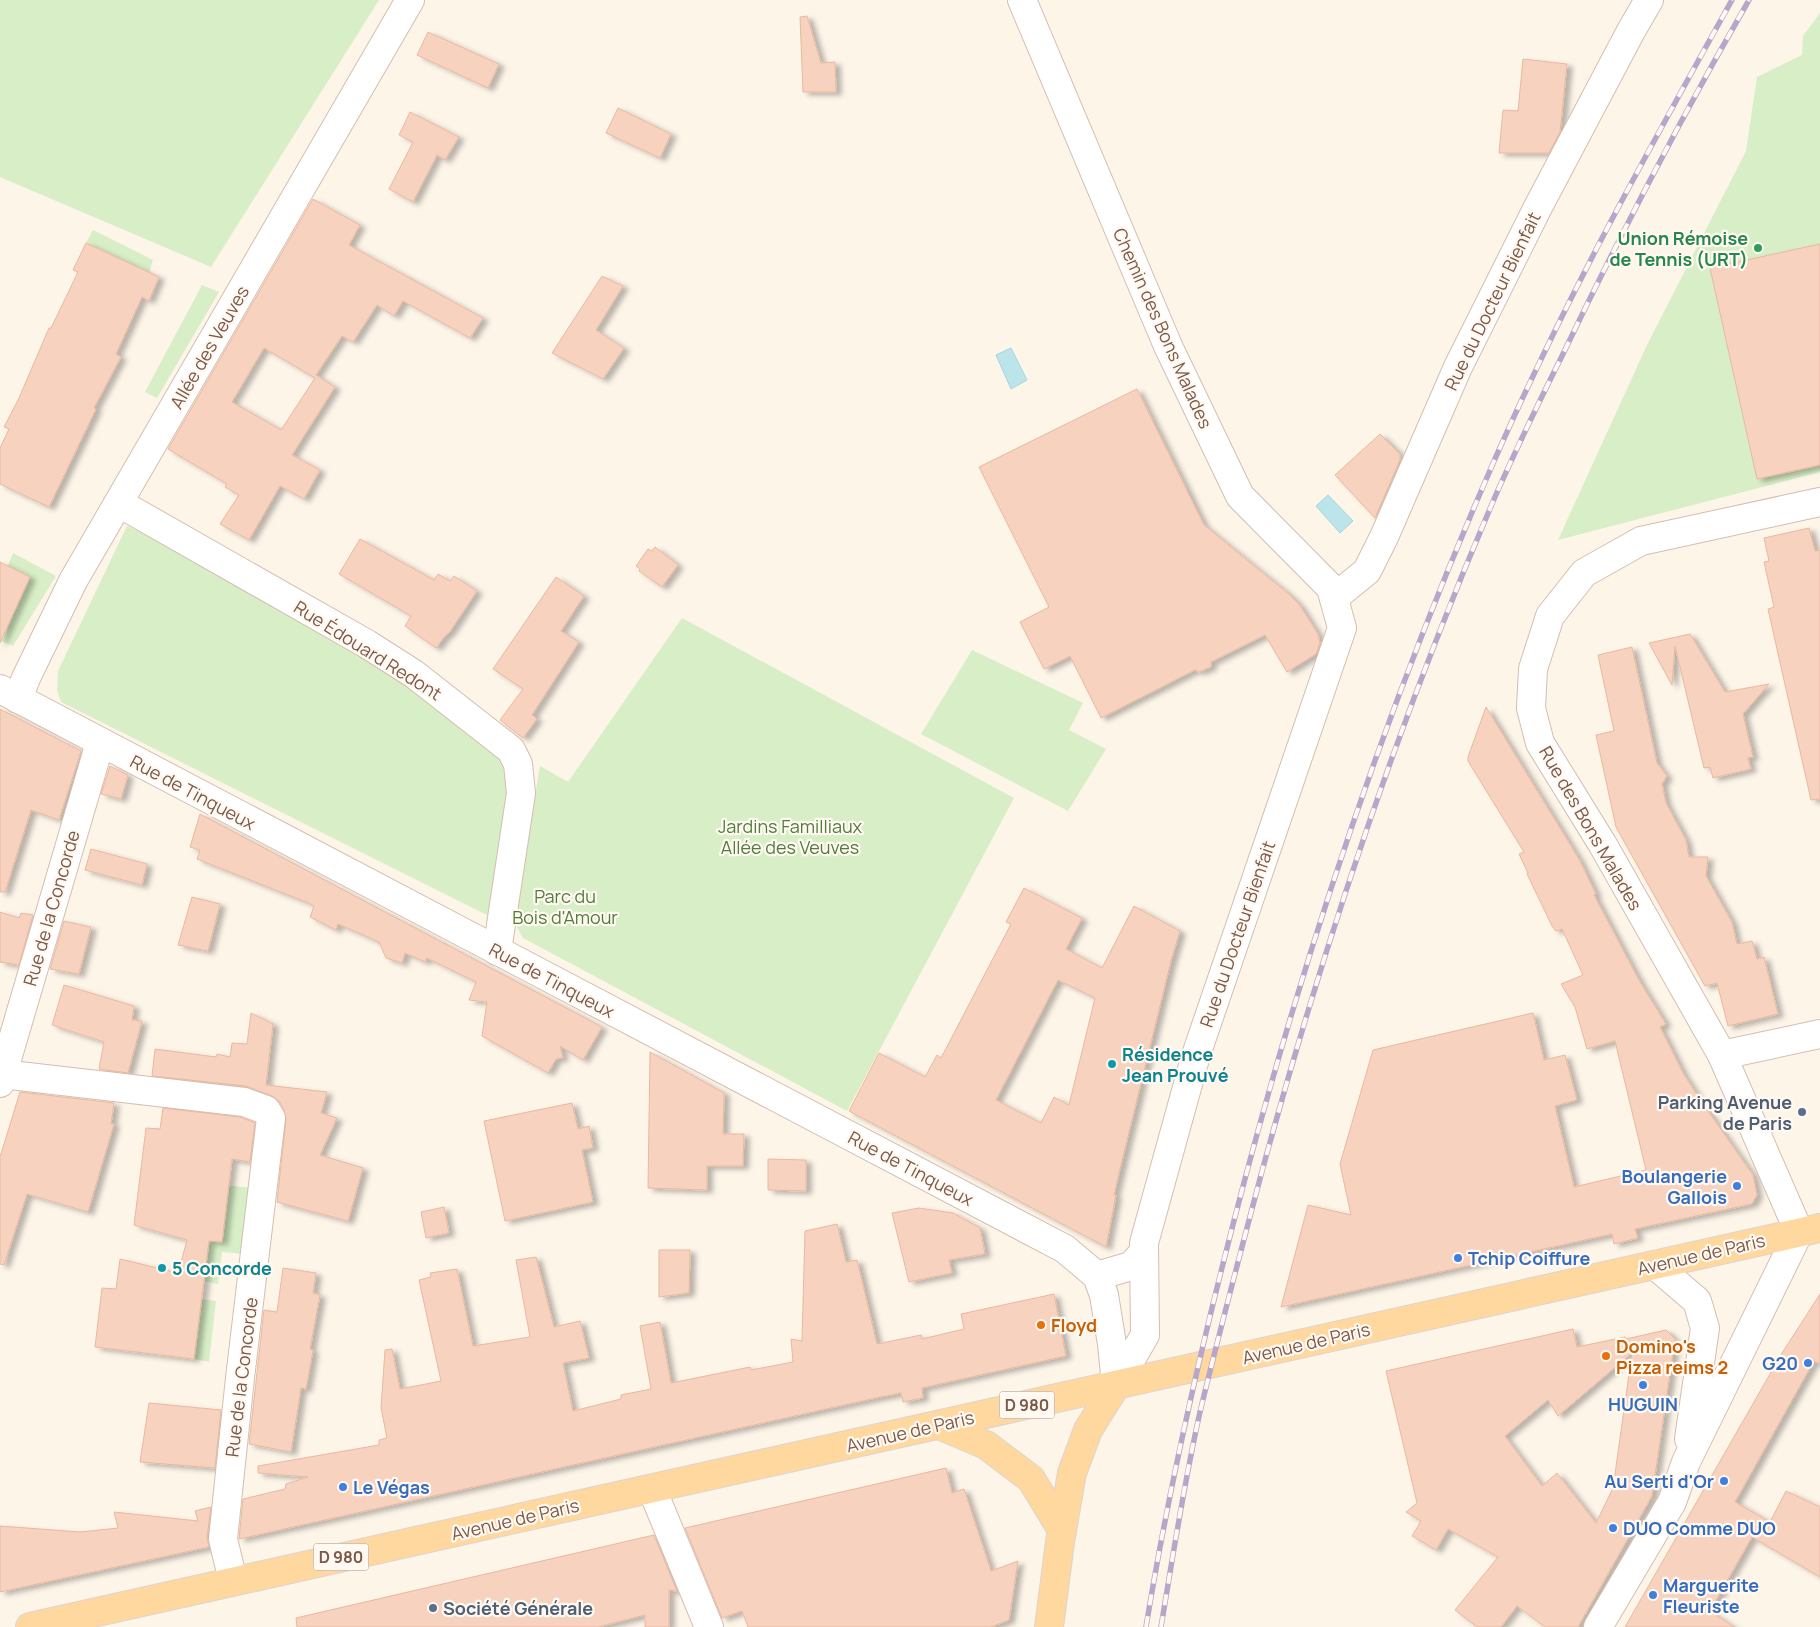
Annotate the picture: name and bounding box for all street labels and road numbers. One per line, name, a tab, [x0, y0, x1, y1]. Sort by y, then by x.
street label: Rue du Docteur Bienfait	[1438, 208, 1546, 394]
street label: Chemin des Bons Malades	[1108, 224, 1218, 432]
street label: Allée des Veuves	[164, 281, 254, 413]
street label: Rue Édouard Redont	[290, 595, 446, 705]
street label: Rue des Bons Malades	[1534, 742, 1648, 914]
street label: Rue de Tinqueux	[126, 749, 260, 835]
street label: Rue de la Concorde	[17, 827, 85, 989]
street label: Rue du Docteur Bienfait	[1194, 838, 1280, 1030]
street label: Rue de Tinqueux	[485, 937, 619, 1023]
street label: Rue de Tinqueux	[844, 1125, 978, 1211]
street label: Avenue de Paris	[1635, 1228, 1767, 1280]
street label: Rue de la Concorde	[219, 1296, 263, 1458]
street label: Avenue de Paris	[1240, 1317, 1372, 1369]
road number: D 980	[1000, 1392, 1054, 1418]
street label: Avenue de Paris	[844, 1405, 976, 1457]
street label: Avenue de Paris	[449, 1493, 581, 1545]
road number: D 980	[314, 1544, 368, 1570]

